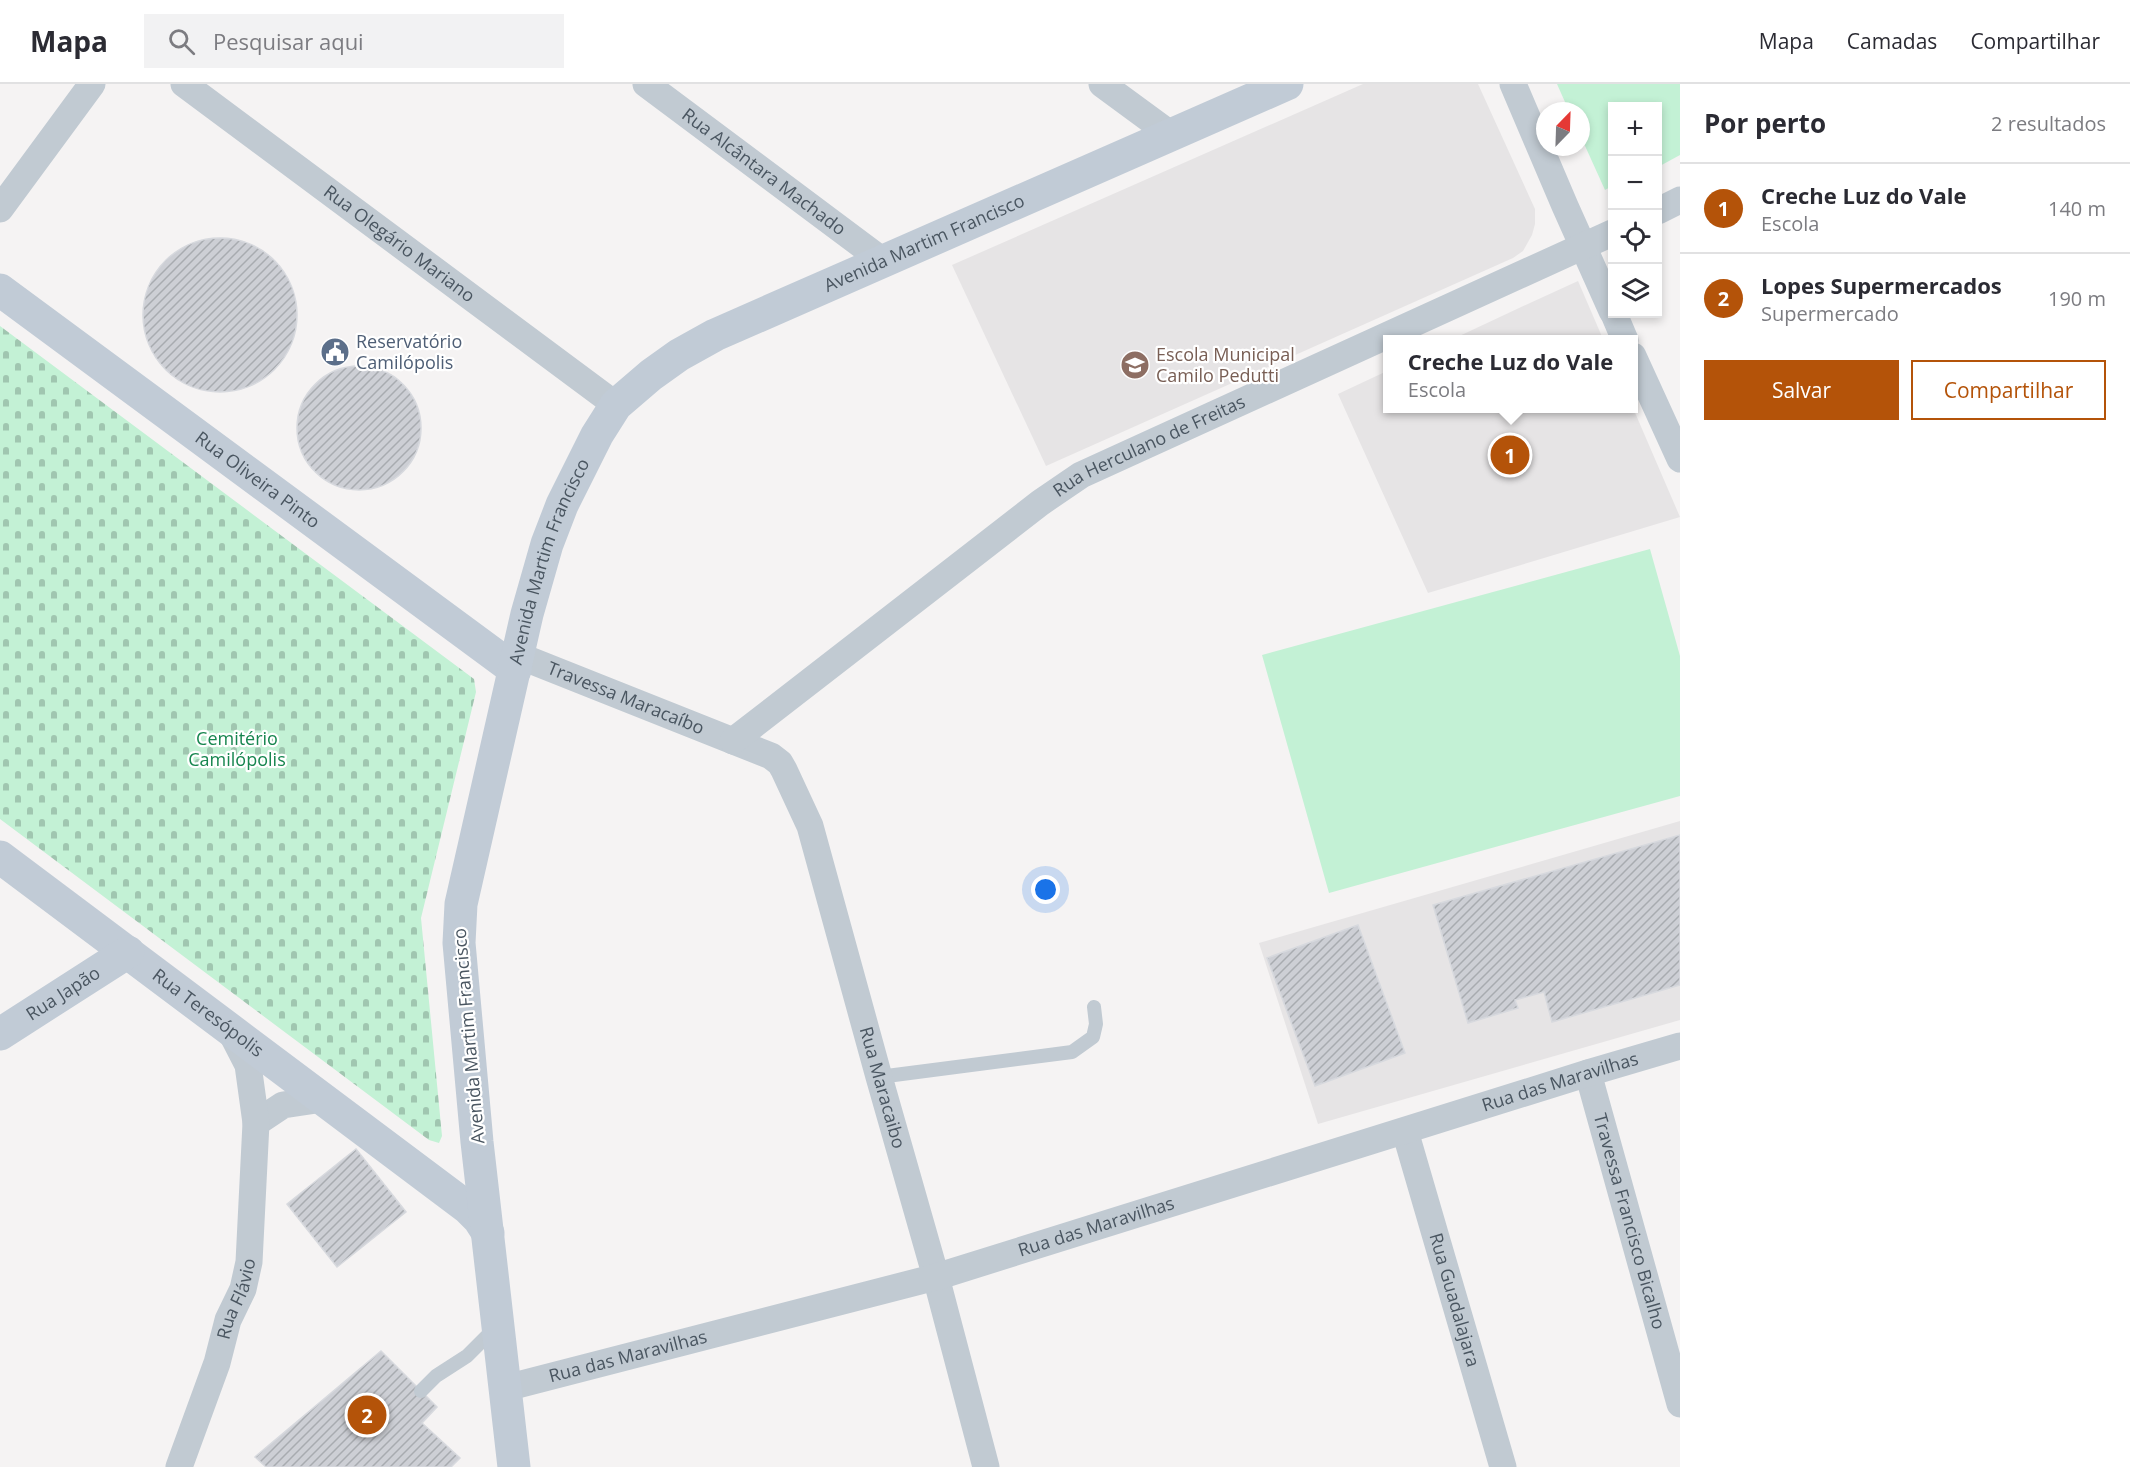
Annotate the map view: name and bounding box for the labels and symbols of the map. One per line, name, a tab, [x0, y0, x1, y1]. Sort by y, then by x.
street label: Rua Alcântara Machado	[678, 102, 851, 240]
north arrow	[1536, 102, 1590, 156]
street label: Rua Olegário Mariano	[319, 179, 480, 307]
street label: Avenida Martim Francisco	[820, 188, 1028, 297]
place label: Reservatório Camilópolis	[356, 329, 462, 374]
public building icon: Reservatório Camilópolis	[319, 336, 351, 368]
place label: Escola Municipal Camilo Pedutti	[1156, 342, 1295, 387]
school or university icon: Escola Municipal Camilo Pedutti	[1119, 349, 1151, 381]
street label: Rua Herculano de Freitas	[1048, 389, 1249, 502]
street label: Rua Oliveira Pinto	[191, 425, 325, 533]
pin: 1	[1490, 432, 1530, 478]
street label: Avenida Martim Francisco	[503, 454, 594, 667]
street label: Travessa Maracaíbo	[544, 655, 708, 739]
park label: Cemitério Camilópolis	[188, 726, 286, 771]
your location	[1031, 875, 1060, 904]
street label: Avenida Martim Francisco	[447, 927, 489, 1145]
street label: Rua Japão	[21, 960, 104, 1025]
street label: Rua Teresópolis	[148, 963, 269, 1062]
street label: Rua Maracaibo	[855, 1024, 912, 1151]
street label: Rua das Maravilhas	[1479, 1046, 1641, 1116]
street label: Travessa Francisco Bicalho	[1589, 1110, 1672, 1332]
street label: Rua das Maravilhas	[1015, 1190, 1177, 1262]
street label: Rua Guadalajara	[1424, 1230, 1486, 1370]
street label: Rua Flávio	[211, 1256, 260, 1342]
street label: Rua das Maravilhas	[546, 1324, 709, 1387]
pin: 2	[348, 1392, 386, 1438]

